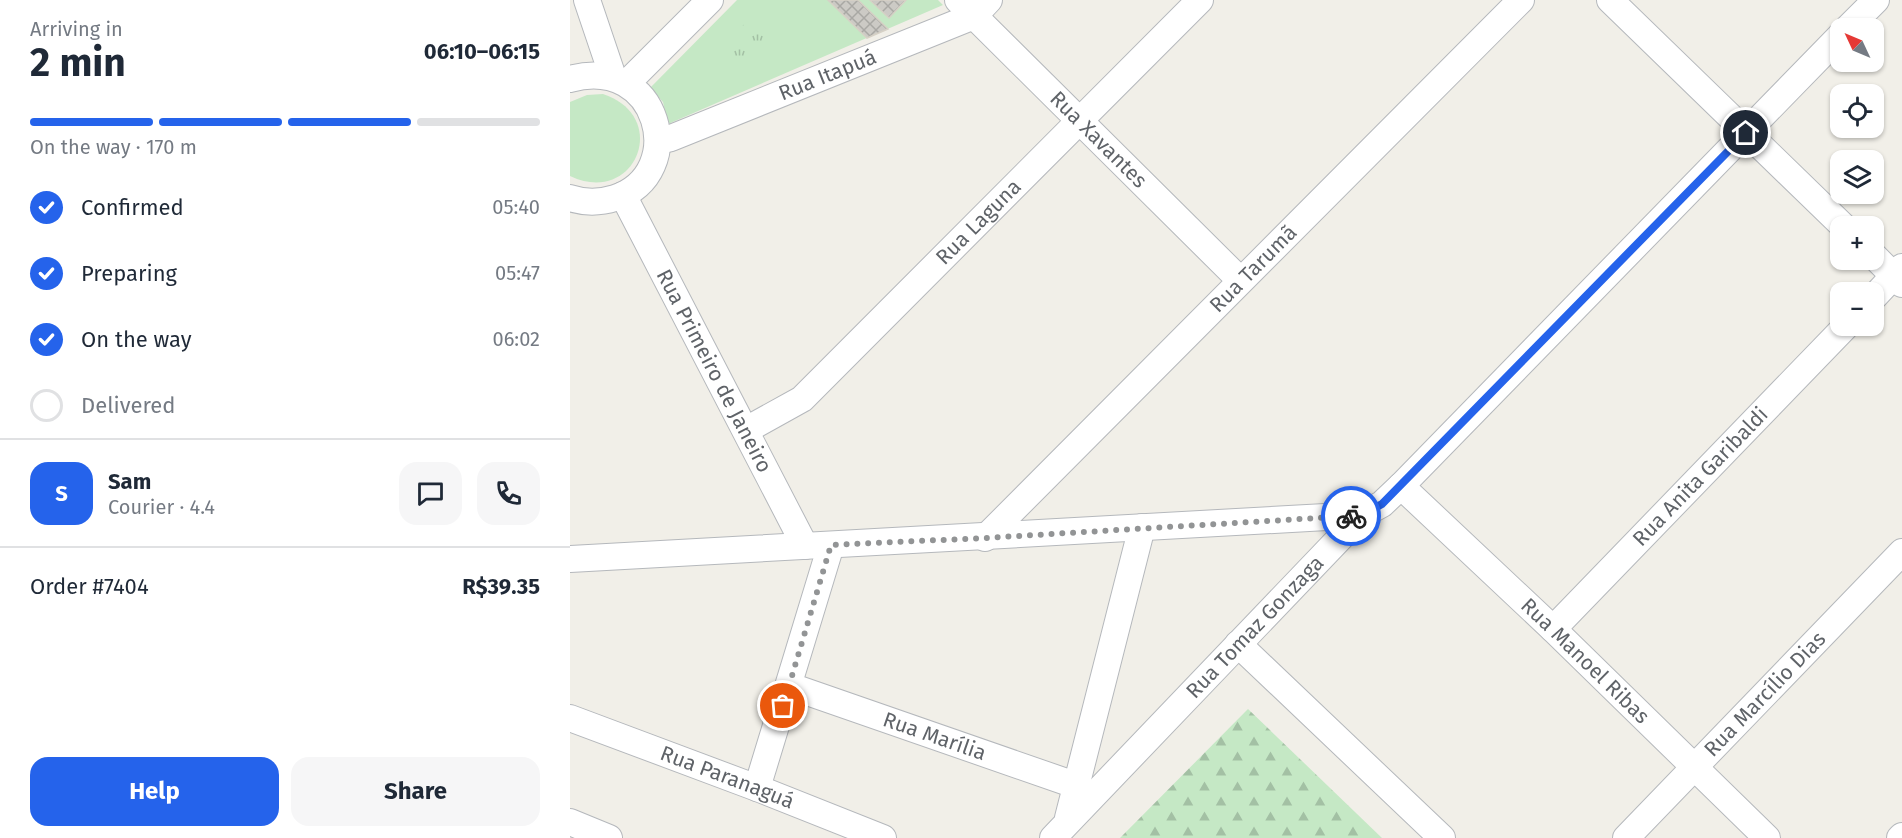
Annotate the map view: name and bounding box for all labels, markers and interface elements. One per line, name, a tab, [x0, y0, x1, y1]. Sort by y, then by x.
text: Arriving in	[30, 17, 123, 41]
north arrow	[1830, 18, 1884, 72]
map controls	[1830, 18, 1884, 336]
text: 06:10–06:15	[424, 38, 540, 65]
text: 2 min	[30, 40, 126, 86]
street label: Rua Itapuá	[775, 44, 880, 106]
button: locate	[1830, 84, 1884, 138]
street label: Rua Xavantes	[1044, 86, 1153, 193]
pin	[1720, 107, 1771, 158]
icon: home	[1729, 116, 1762, 149]
text: On the way · 170 m	[30, 135, 197, 159]
button: layers	[1830, 150, 1884, 204]
street label: Rua Laguna	[930, 174, 1027, 270]
icon: check	[30, 191, 63, 224]
text: Confirmed	[81, 194, 184, 221]
text: 05:40	[492, 195, 540, 219]
button: +	[1830, 216, 1884, 270]
street label: Rua Tarumã	[1204, 220, 1302, 318]
icon: check	[30, 257, 63, 290]
text: Preparing	[81, 260, 177, 287]
text: 05:47	[495, 261, 540, 285]
street label: Rua Primeiro de Janeiro	[651, 265, 778, 477]
button: −	[1830, 282, 1884, 336]
icon: check	[30, 323, 63, 356]
text: On the way	[81, 326, 192, 353]
text: 06:02	[493, 327, 540, 351]
text: Delivered	[81, 392, 176, 419]
street label: Rua Anita Garibaldi	[1627, 402, 1774, 552]
button: chat	[399, 462, 462, 525]
button: phone	[477, 462, 540, 525]
text: Sam	[108, 468, 151, 495]
text: S	[55, 480, 68, 507]
courier	[1321, 486, 1381, 546]
text: Courier · 4.4	[108, 495, 215, 519]
icon: bike	[1335, 500, 1368, 533]
street label: Rua Tomaz Gonzaga	[1180, 550, 1329, 704]
text: Order #7404	[30, 573, 149, 600]
text: R$39.35	[462, 573, 540, 600]
street label: Rua Manoel Ribas	[1515, 593, 1655, 729]
street label: Rua Marcílio Dias	[1699, 626, 1831, 762]
pin	[757, 680, 808, 731]
icon: bag	[766, 689, 799, 722]
street label: Rua Marília	[879, 706, 990, 766]
street label: Rua Paranaguá	[657, 740, 798, 814]
button: Help	[30, 757, 279, 826]
button: Share	[291, 757, 540, 826]

